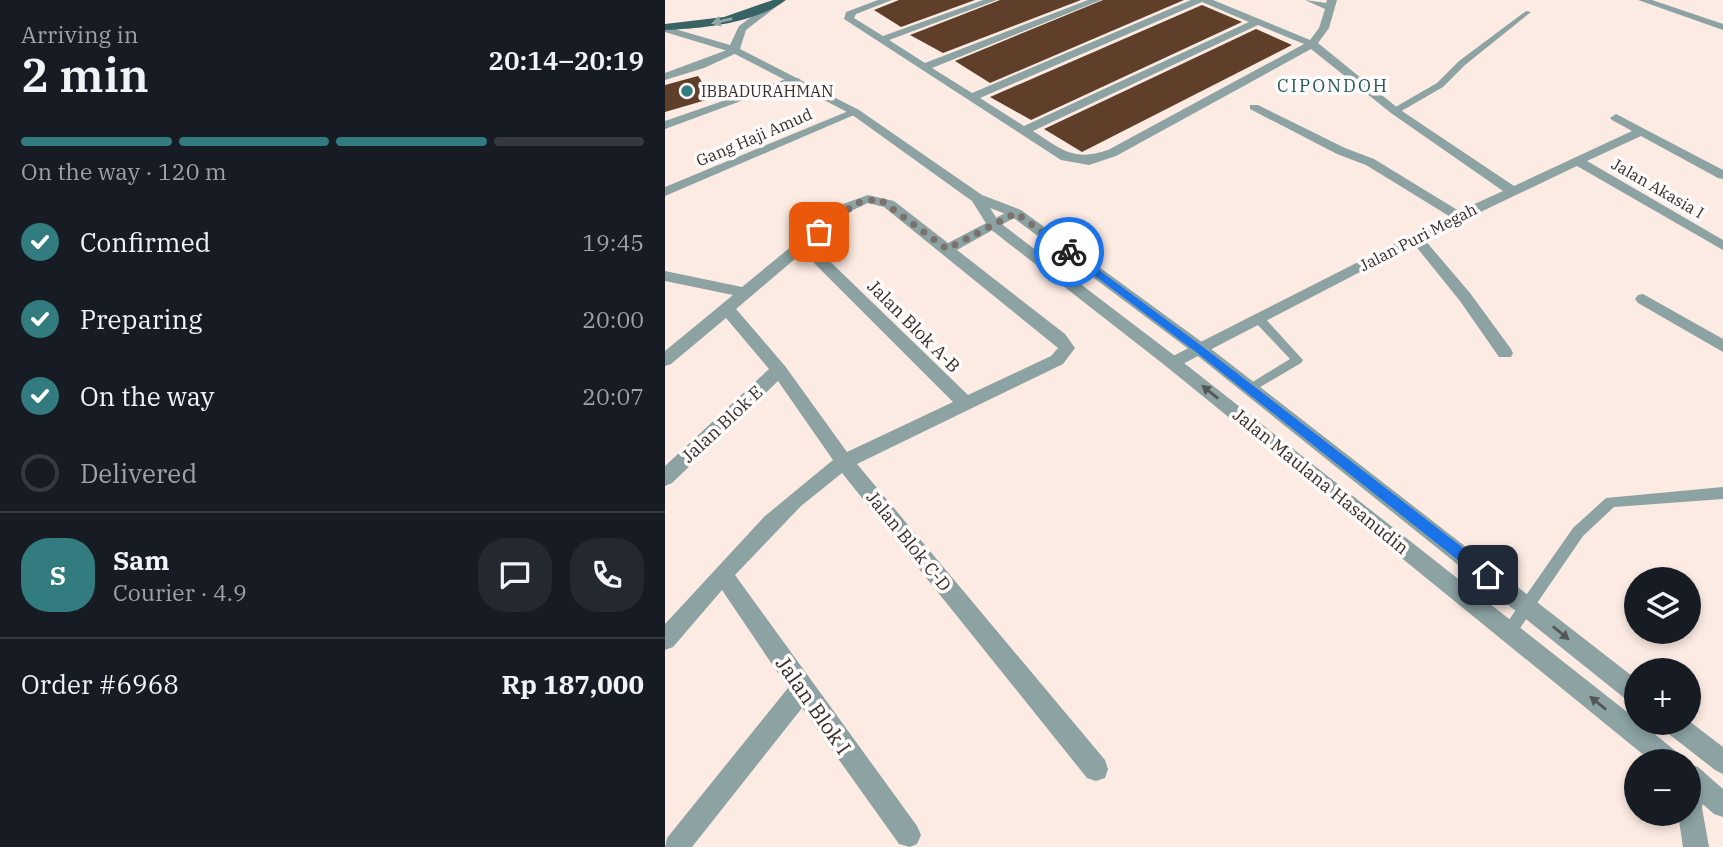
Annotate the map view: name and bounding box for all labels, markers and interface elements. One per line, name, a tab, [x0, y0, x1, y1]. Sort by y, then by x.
one-way arrow	[711, 15, 733, 26]
text: Arriving in	[21, 19, 138, 49]
text: 20:14–20:19	[488, 43, 644, 77]
text: 2 min	[21, 45, 149, 105]
district label: CIPONDOH	[1277, 74, 1389, 97]
place label: IBBADURAHMAN	[701, 81, 834, 101]
marker: IBBADURAHMAN	[679, 83, 695, 99]
street label: Gang Haji Amud	[693, 103, 815, 170]
street label: Jalan Akasia I	[1608, 154, 1708, 222]
text: On the way · 120 m	[21, 156, 227, 186]
street label: Jalan Puri Megah	[1356, 199, 1480, 275]
pin	[789, 202, 849, 262]
icon: bag	[800, 213, 838, 251]
courier	[1034, 217, 1104, 287]
icon: check	[21, 223, 59, 261]
text: Confirmed	[80, 225, 211, 259]
text: 19:45	[582, 227, 644, 257]
icon: bike	[1050, 233, 1088, 271]
street label: Jalan Blok A-B	[863, 275, 965, 377]
icon: check	[21, 300, 59, 338]
text: Preparing	[80, 302, 202, 336]
text: 20:00	[582, 304, 644, 334]
icon: check	[21, 377, 59, 415]
text: On the way	[80, 379, 214, 413]
text: 20:07	[582, 381, 644, 411]
street label: Jalan Blok E	[677, 381, 767, 467]
one-way arrow	[1201, 386, 1219, 400]
street label: Jalan Maulana Hasanudin	[1228, 403, 1414, 559]
text: Delivered	[80, 456, 197, 490]
street label: Jalan Blok C-D	[862, 486, 956, 596]
button: chat	[478, 538, 552, 612]
button: phone	[570, 538, 644, 612]
text: Sam	[113, 543, 169, 577]
pin	[1458, 545, 1518, 605]
icon: home	[1469, 556, 1507, 594]
text: S	[50, 558, 66, 592]
map controls	[1624, 567, 1701, 826]
button: layers	[1624, 567, 1701, 644]
text: Courier · 4.9	[113, 577, 247, 607]
one-way arrow	[1551, 625, 1569, 640]
street label: Jalan Blok I	[770, 650, 858, 760]
button: +	[1624, 658, 1701, 735]
text: Order #6968	[21, 667, 179, 701]
text: Rp 187,000	[501, 667, 644, 701]
one-way arrow	[1589, 696, 1607, 711]
button: −	[1624, 749, 1701, 826]

